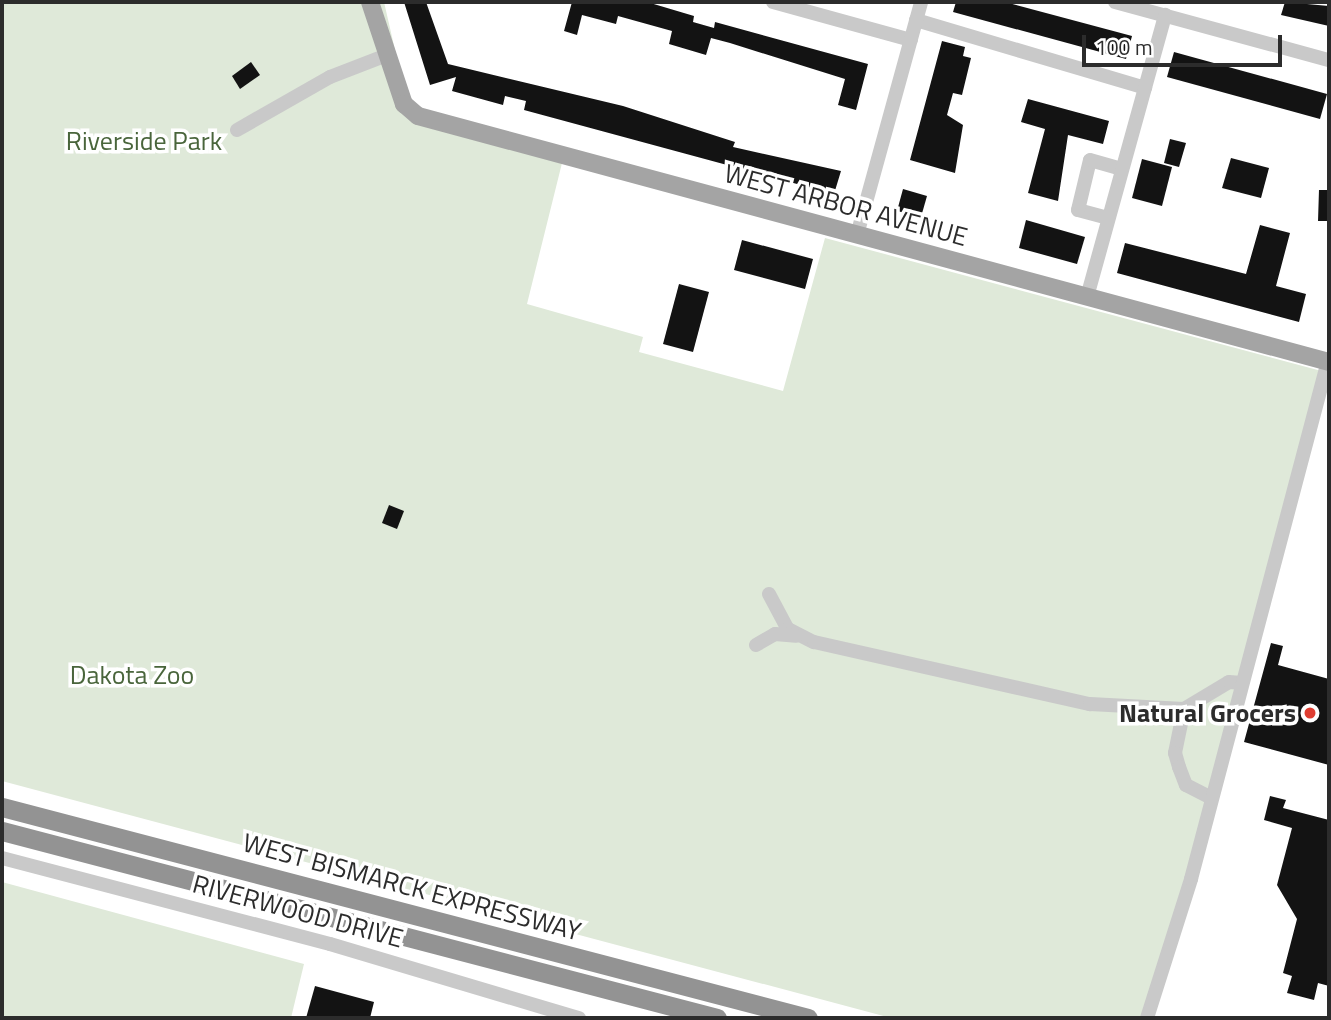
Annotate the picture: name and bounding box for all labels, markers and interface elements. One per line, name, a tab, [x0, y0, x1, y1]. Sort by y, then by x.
scale bar	[1086, 21, 1286, 65]
text: 100 m	[1095, 31, 1152, 63]
park label: Riverside Park	[66, 125, 222, 157]
street label: WEST ARBOR AVENUE	[721, 158, 971, 252]
park label: Dakota Zoo	[70, 659, 194, 691]
place label: Natural Grocers	[1119, 697, 1296, 729]
marker: Natural Grocers	[1302, 705, 1318, 721]
street label: WEST BISMARCK EXPRESSWAY	[239, 827, 585, 947]
street label: RIVERWOOD DRIVE	[189, 868, 407, 954]

